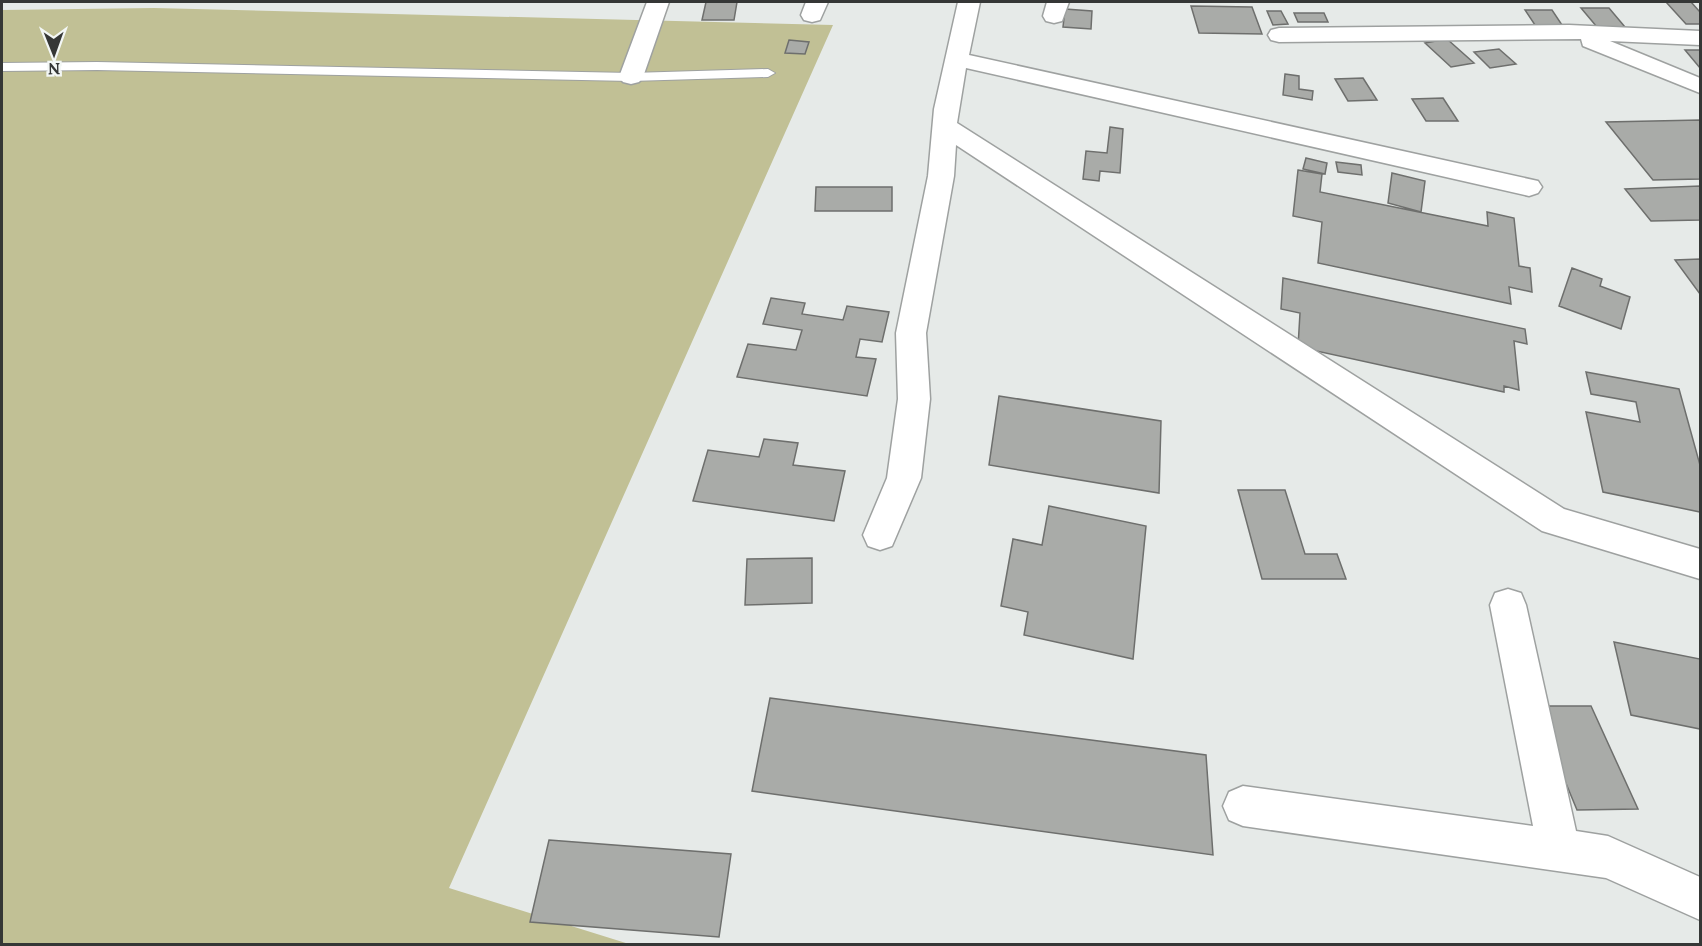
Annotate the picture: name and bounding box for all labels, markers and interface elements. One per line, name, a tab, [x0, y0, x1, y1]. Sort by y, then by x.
north arrow	[24, 24, 84, 84]
text: N	[48, 59, 61, 79]

